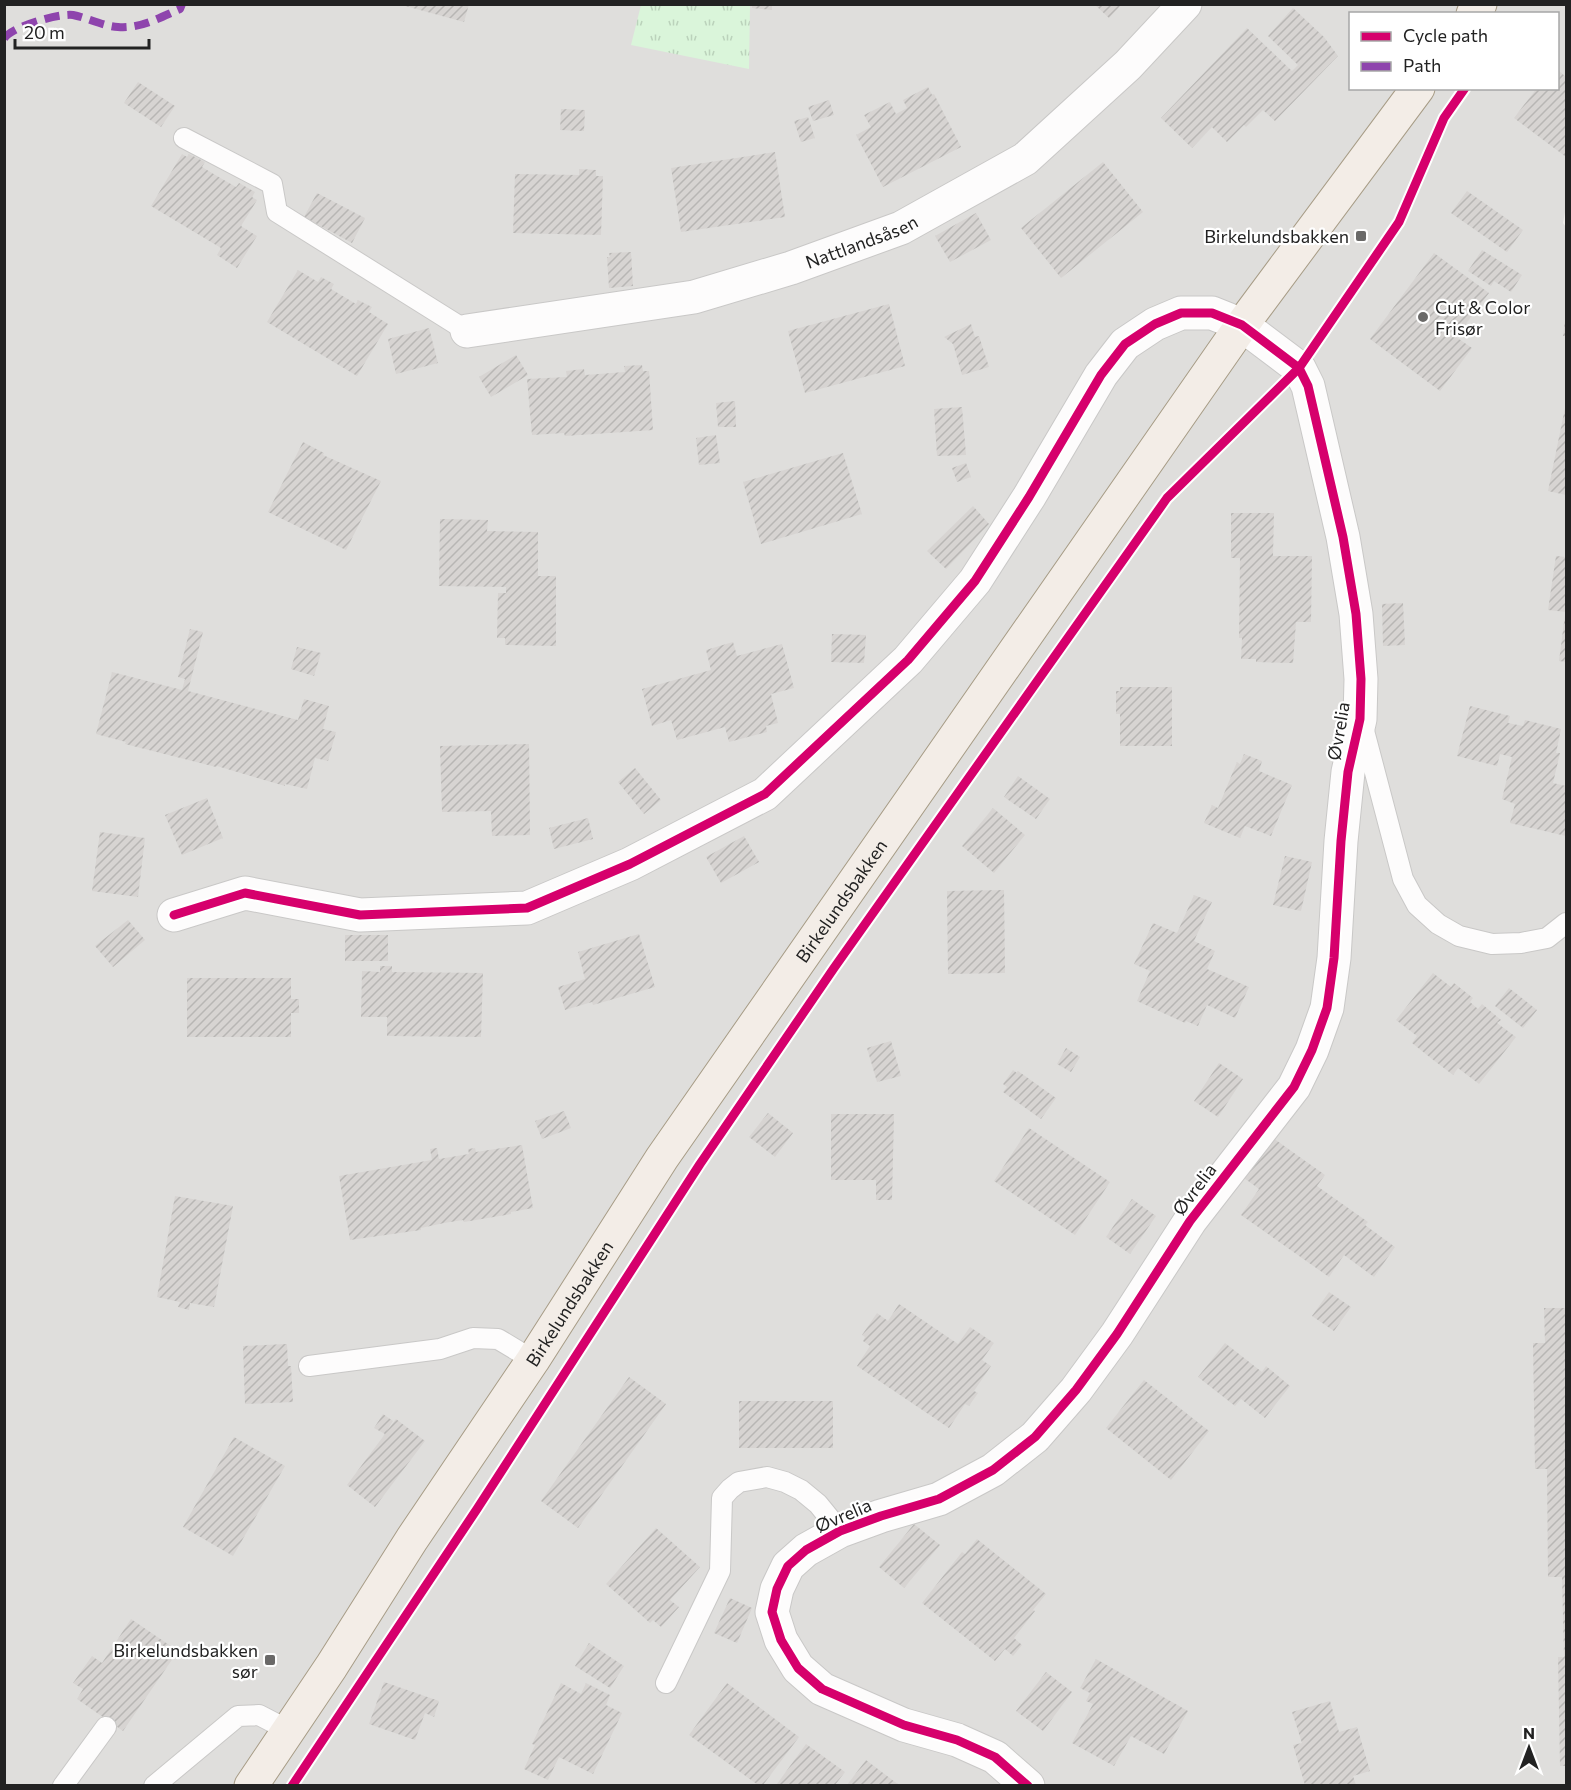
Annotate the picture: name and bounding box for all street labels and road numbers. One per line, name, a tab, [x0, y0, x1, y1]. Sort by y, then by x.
street label: Nattlandsåsen	[802, 210, 921, 273]
street label: Øvrelia	[1322, 700, 1354, 762]
street label: Birkelundsbakken	[791, 835, 892, 967]
street label: Øvrelia	[1167, 1159, 1221, 1219]
street label: Birkelundsbakken	[521, 1236, 617, 1370]
street label: Øvrelia	[812, 1493, 874, 1537]

